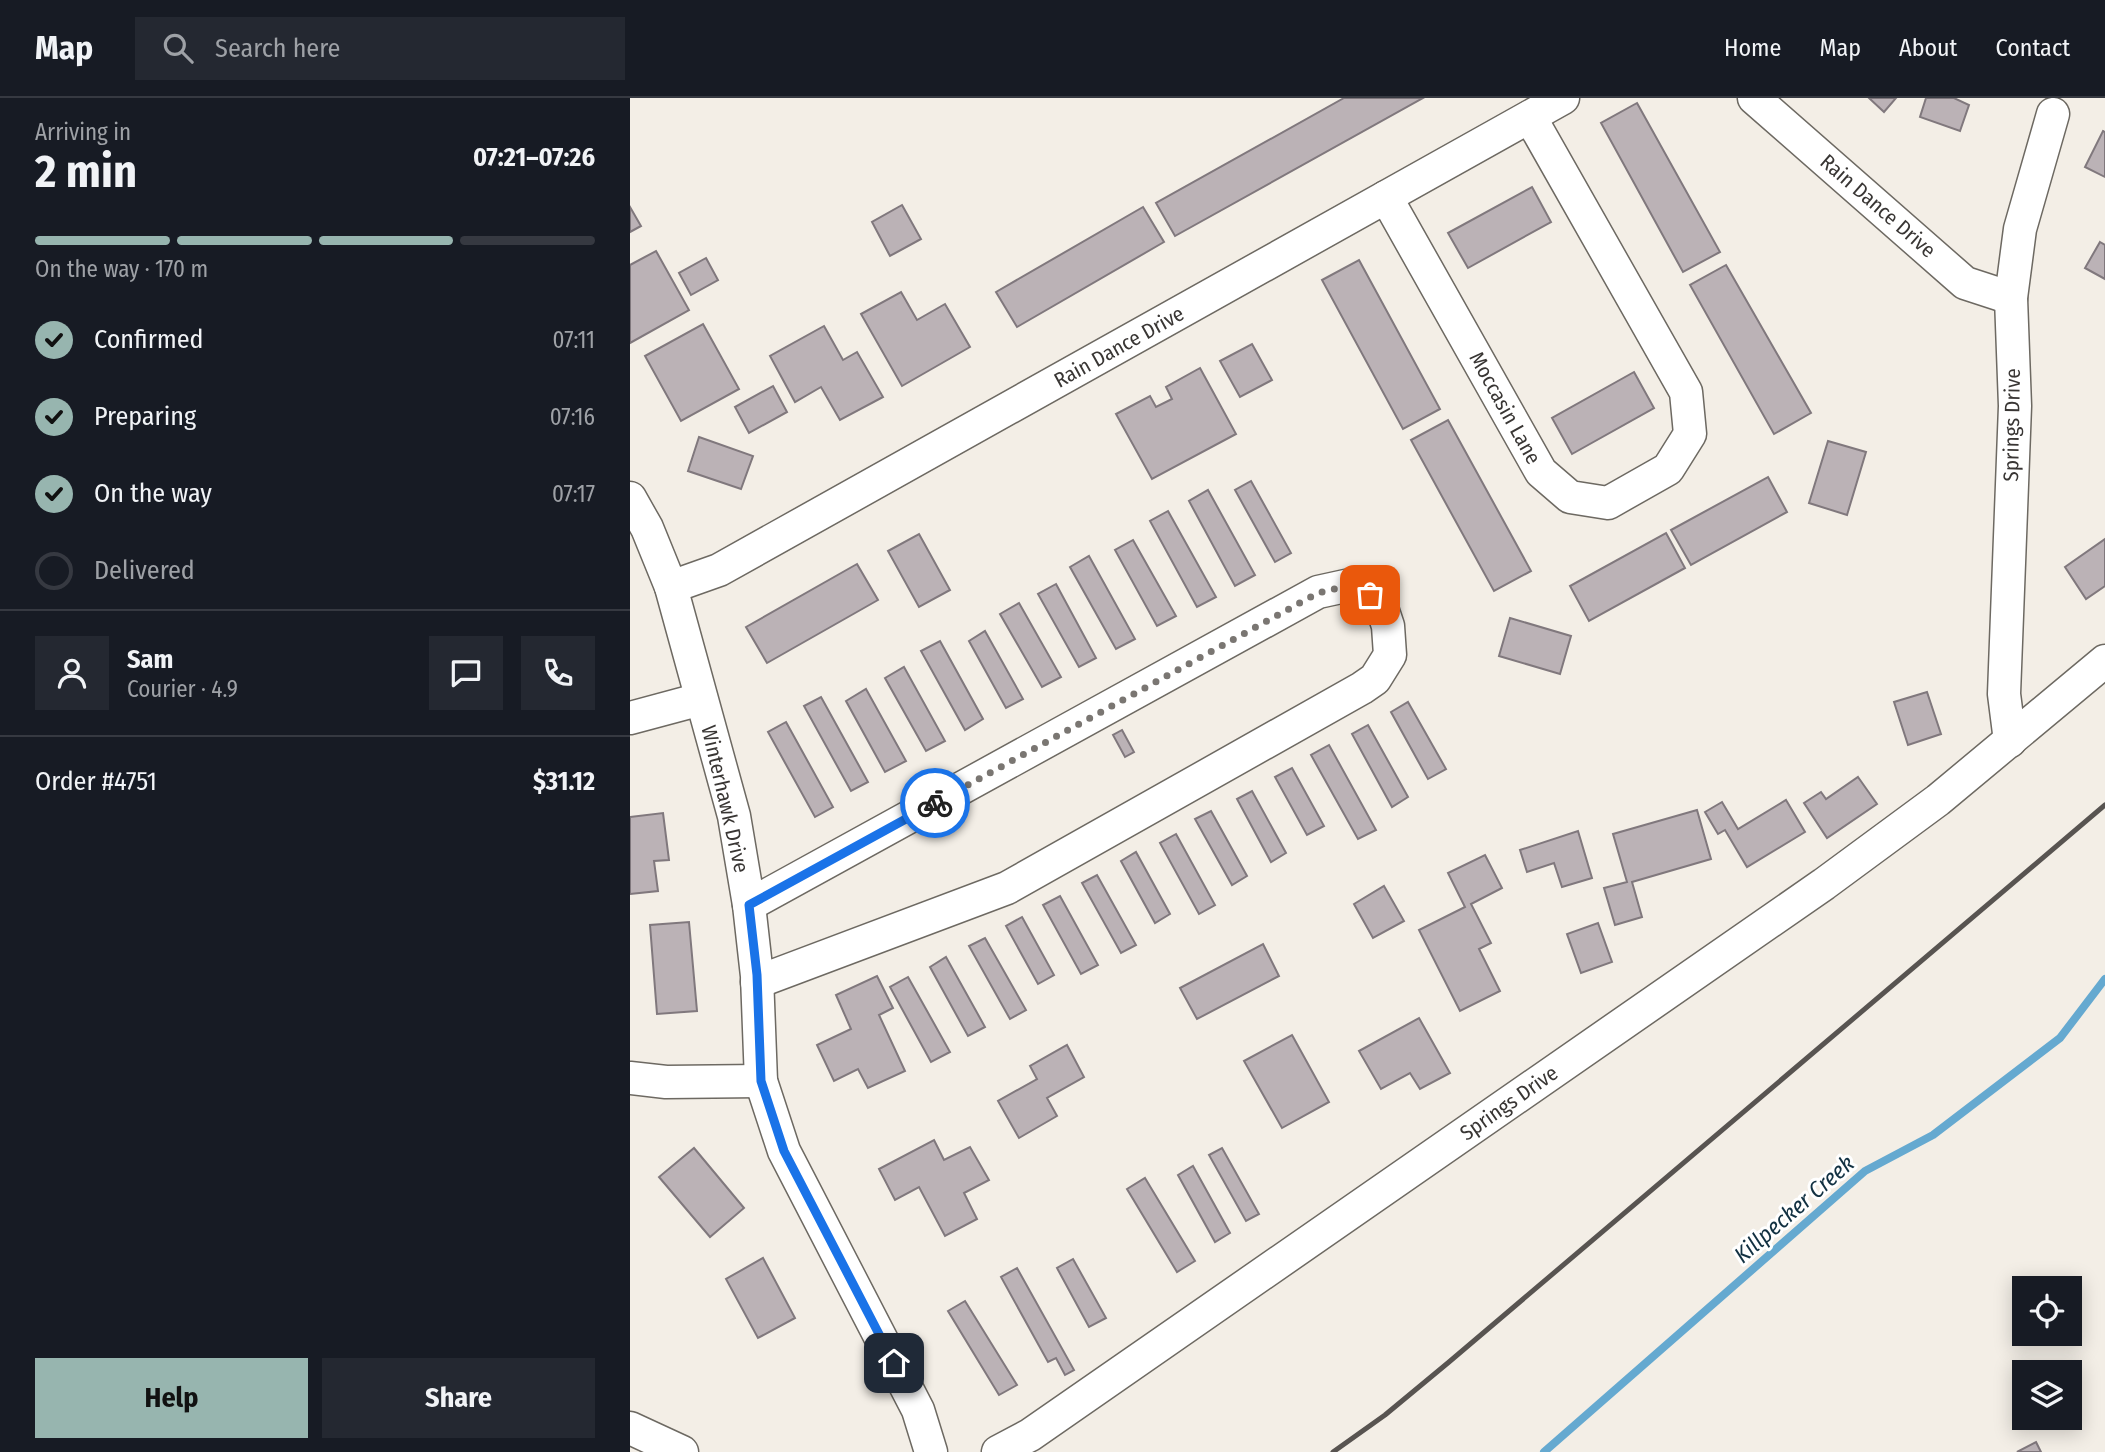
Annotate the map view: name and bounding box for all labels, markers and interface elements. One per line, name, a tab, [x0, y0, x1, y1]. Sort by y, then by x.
search box	[135, 17, 625, 80]
text: Map	[35, 28, 93, 68]
icon: search	[159, 29, 197, 67]
text: Search here	[215, 33, 340, 64]
text: Home	[1724, 34, 1781, 62]
text: Map	[1819, 34, 1861, 62]
text: About	[1899, 34, 1957, 62]
text: Contact	[1995, 34, 2070, 62]
text: Arriving in	[35, 118, 131, 146]
text: 07:21–07:26	[473, 142, 595, 173]
text: 2 min	[35, 144, 137, 199]
street label: Rain Dance Drive	[1815, 149, 1941, 263]
text: On the way · 170 m	[35, 255, 208, 283]
street label: Rain Dance Drive	[1049, 301, 1189, 393]
icon: check	[35, 321, 73, 359]
text: Confirmed	[94, 324, 204, 355]
text: 07:11	[553, 326, 595, 354]
street label: Moccasin Lane	[1463, 347, 1547, 469]
street label: Springs Drive	[1998, 368, 2026, 482]
icon: check	[35, 398, 73, 436]
text: Preparing	[94, 401, 196, 432]
text: 07:16	[550, 403, 595, 431]
icon: check	[35, 475, 73, 513]
text: On the way	[94, 478, 212, 509]
text: 07:17	[552, 480, 595, 508]
text: Delivered	[94, 555, 195, 586]
pin	[1340, 565, 1400, 625]
icon: bag	[1351, 576, 1389, 614]
button: person	[35, 636, 109, 710]
button: chat	[429, 636, 503, 710]
button: phone	[521, 636, 595, 710]
text: Sam	[127, 644, 173, 675]
text: Courier · 4.9	[127, 675, 238, 703]
street label: Winterhawk Drive	[695, 723, 755, 875]
text: Order #4751	[35, 766, 157, 797]
text: $31.12	[533, 766, 595, 797]
courier	[900, 768, 970, 838]
icon: bike	[916, 784, 954, 822]
street label: Springs Drive	[1455, 1060, 1563, 1146]
water label: Killpecker Creek	[1728, 1149, 1860, 1269]
map controls	[2012, 1276, 2082, 1430]
button: locate	[2012, 1276, 2082, 1346]
pin	[864, 1333, 924, 1393]
icon: home	[875, 1344, 913, 1382]
button: Help	[35, 1358, 308, 1438]
button: Share	[322, 1358, 595, 1438]
button: layers	[2012, 1360, 2082, 1430]

